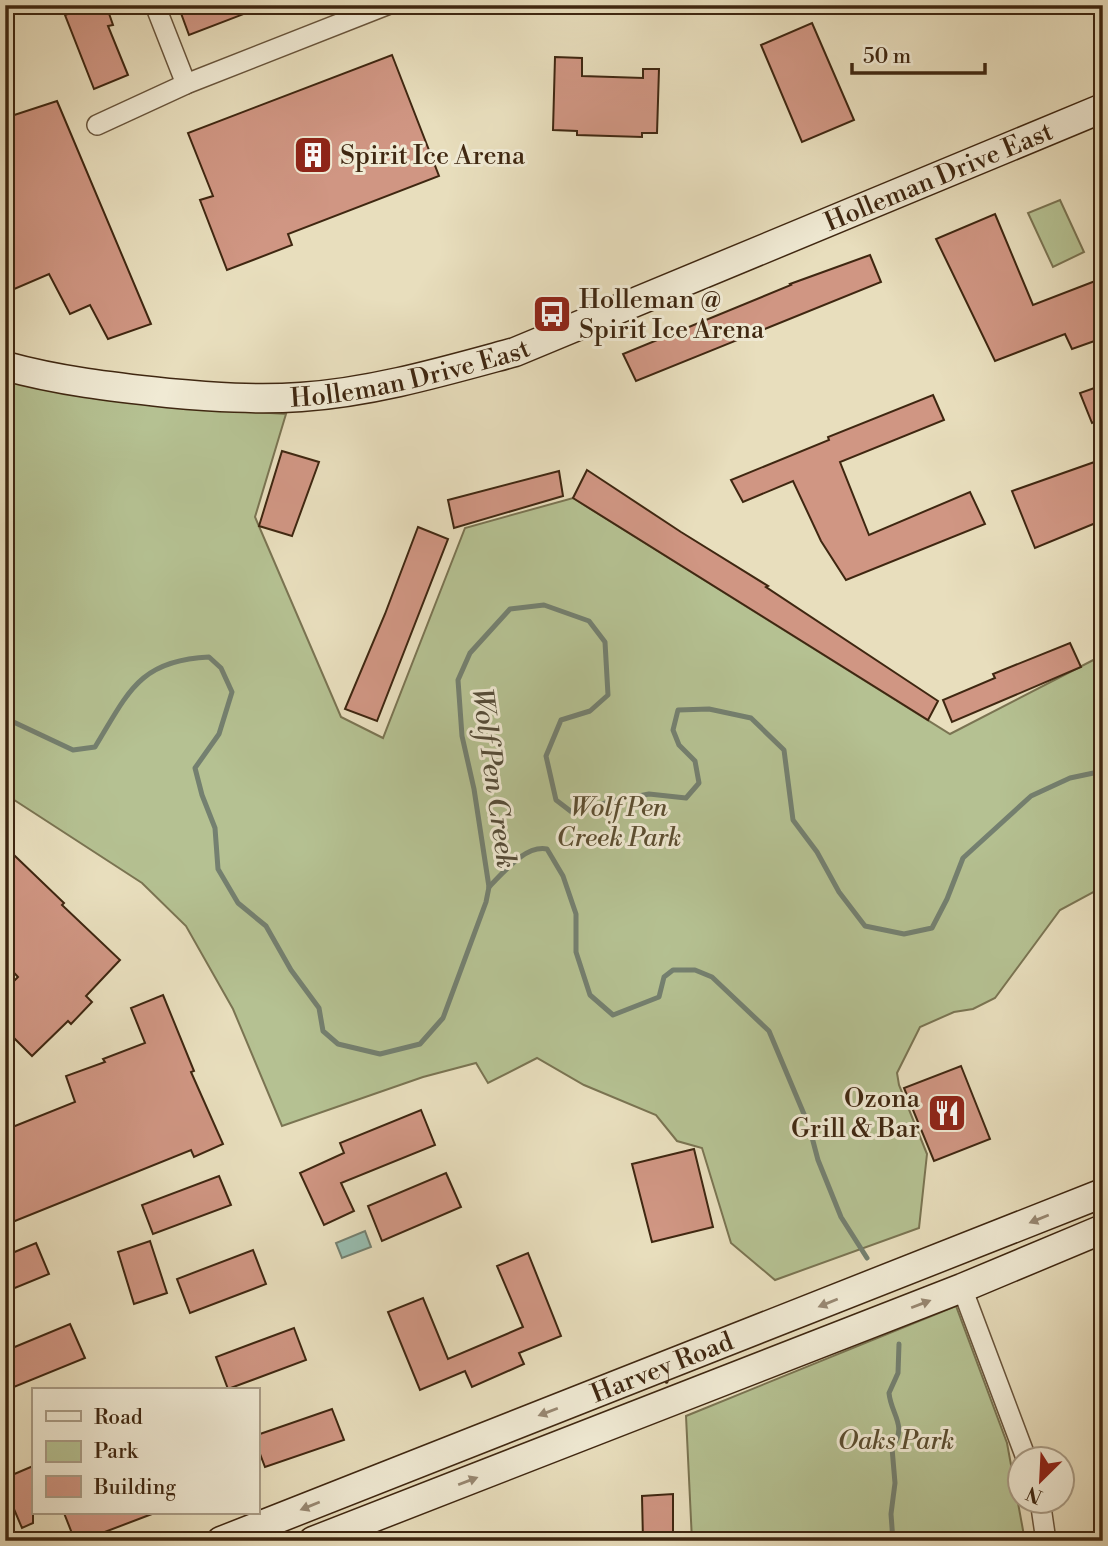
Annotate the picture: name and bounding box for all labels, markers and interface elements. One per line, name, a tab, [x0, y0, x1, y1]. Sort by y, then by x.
scale bar	[852, 32, 986, 76]
text: 50 m	[863, 44, 911, 70]
street label: Holleman Drive East	[820, 116, 1058, 239]
building icon: Spirit Ice Arena	[292, 134, 334, 176]
place label: Spirit Ice Arena	[340, 140, 526, 172]
place label: Holleman @ Spirit Ice Arena	[579, 284, 765, 346]
bus stop icon: Holleman @ Spirit Ice Arena	[531, 293, 573, 335]
street label: Holleman Drive East	[289, 333, 535, 415]
water label: Wolf Pen Creek	[464, 686, 524, 871]
park label: Wolf Pen Creek Park	[557, 792, 681, 854]
place label: Ozona Grill & Bar	[791, 1083, 921, 1145]
restaurant icon: Ozona Grill & Bar	[926, 1092, 968, 1134]
one-way arrow	[1029, 1213, 1050, 1224]
one-way arrow	[817, 1297, 838, 1308]
one-way arrow	[910, 1298, 931, 1309]
street label: Harvey Road	[587, 1325, 738, 1410]
legend	[32, 1388, 259, 1514]
text: Road	[94, 1405, 143, 1431]
one-way arrow	[537, 1407, 558, 1418]
park label: Oaks Park	[838, 1425, 954, 1457]
text: Park	[94, 1439, 139, 1465]
north arrow	[1006, 1444, 1076, 1514]
text: Building	[93, 1475, 176, 1501]
one-way arrow	[457, 1475, 478, 1486]
text: N	[1023, 1481, 1046, 1509]
one-way arrow	[299, 1500, 320, 1511]

